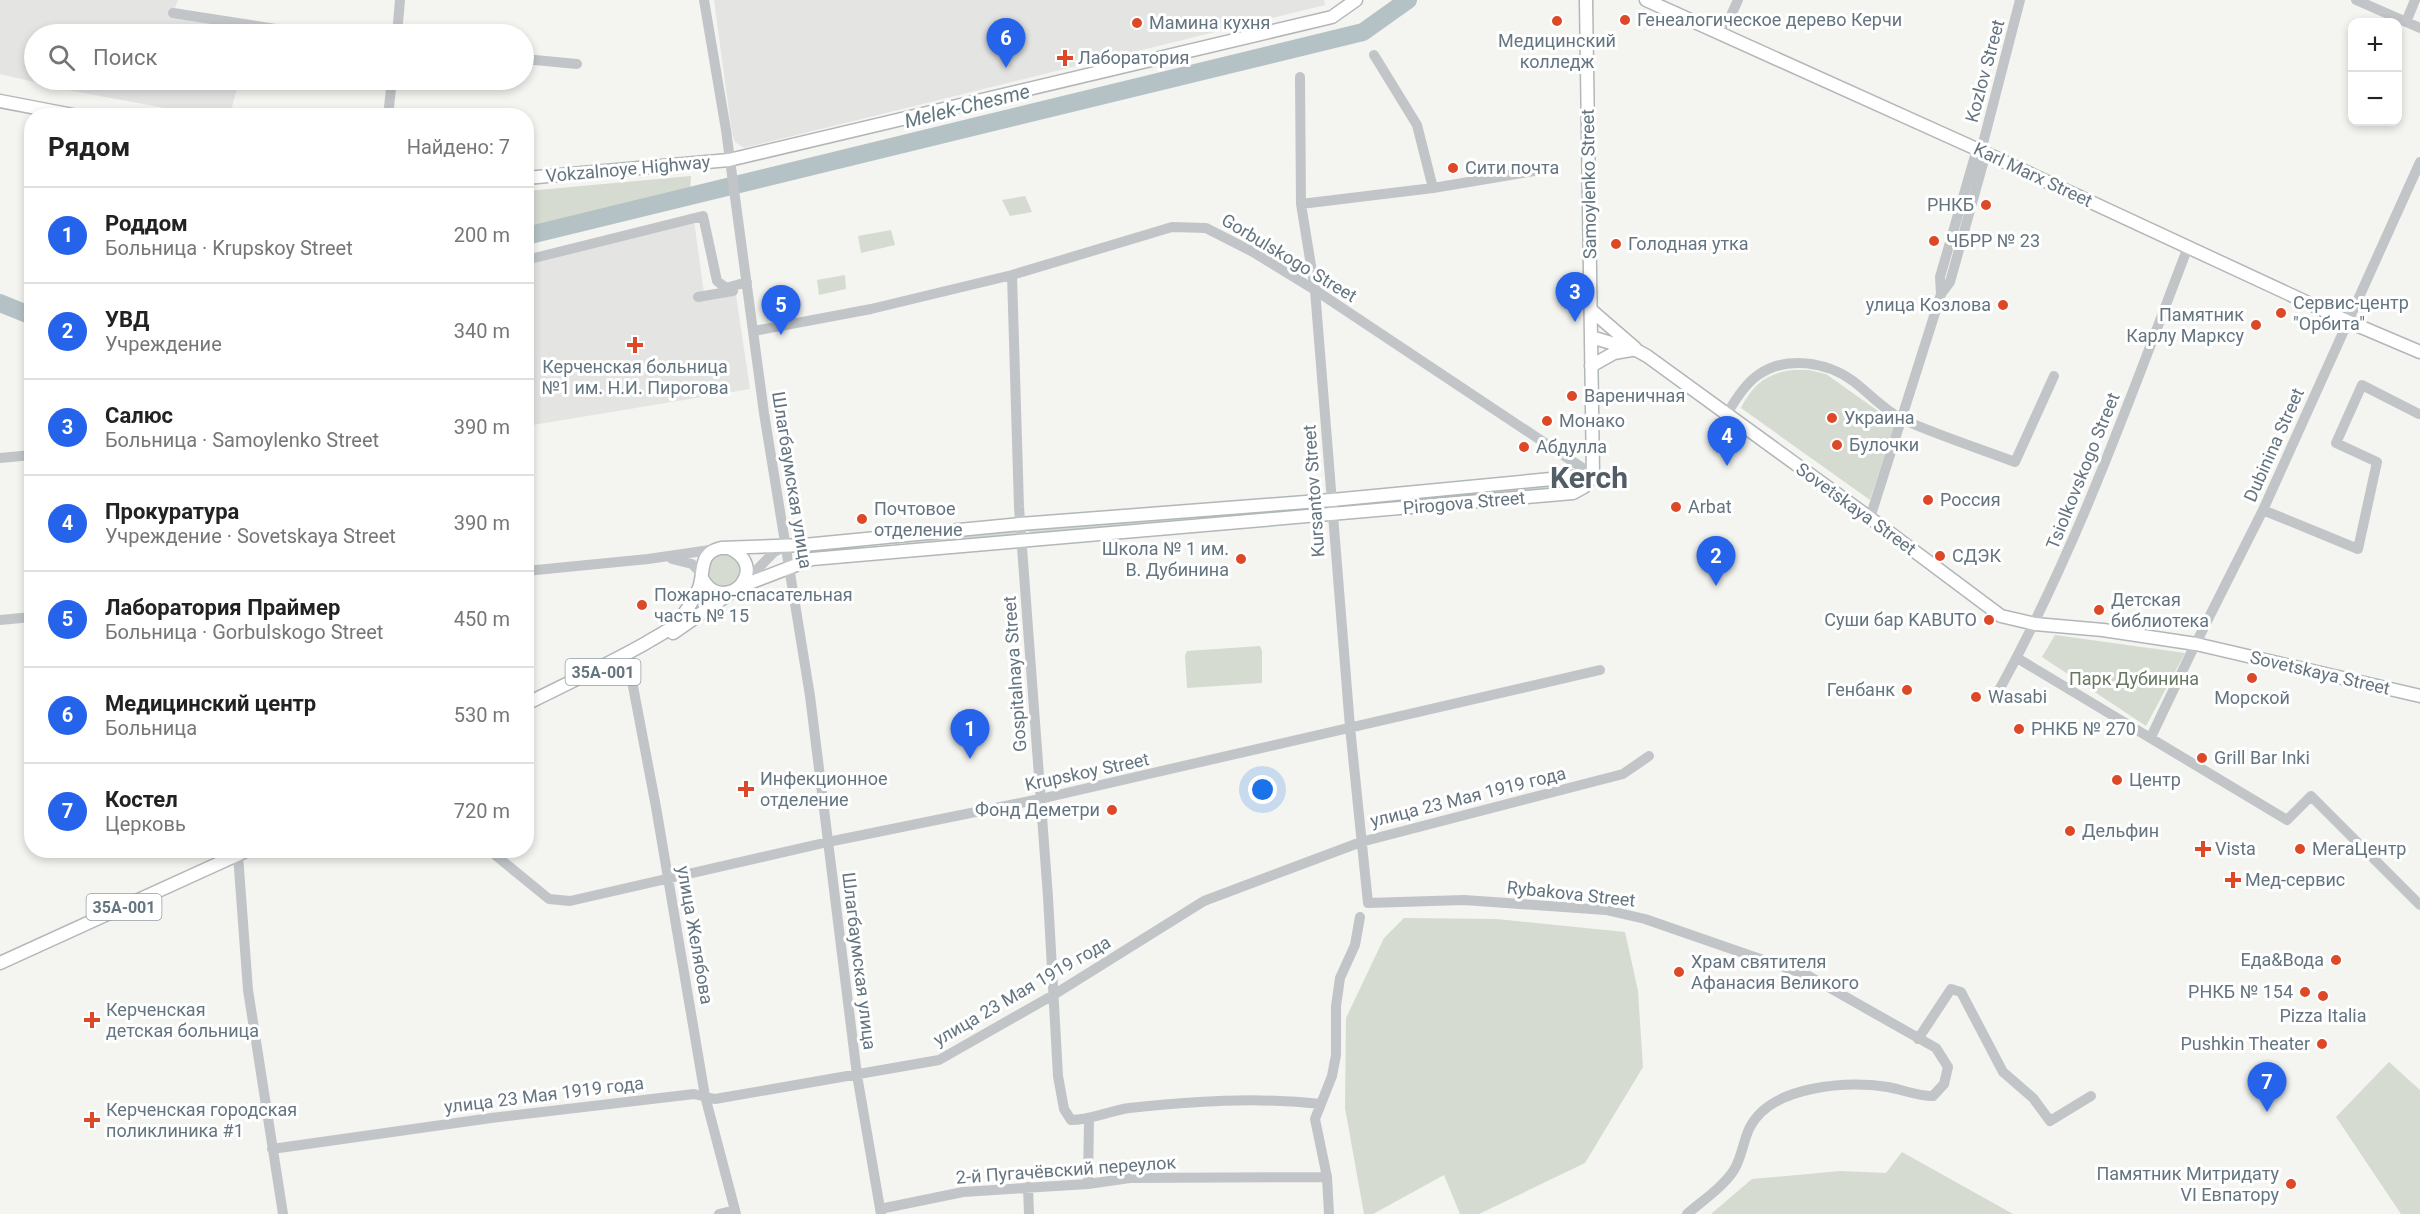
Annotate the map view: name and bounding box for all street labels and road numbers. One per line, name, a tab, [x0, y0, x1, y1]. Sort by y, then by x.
street label: Kozlov Street	[1961, 17, 2008, 124]
street label: Samoylenko Street	[1577, 109, 1600, 259]
street label: Karl Marx Street	[1971, 138, 2096, 211]
street label: Vokzalnoye Highway	[545, 151, 712, 186]
street label: Gorbulskogo Street	[1218, 209, 1361, 306]
street label: Dubinina Street	[2239, 385, 2308, 505]
street label: Tsiolkovskogo Street	[2042, 389, 2124, 552]
street label: Шлагбаумская улица	[768, 390, 817, 570]
street label: Kursantov Street	[1298, 424, 1329, 558]
street label: Sovetskaya Street	[1792, 458, 1920, 559]
street label: Pirogova Street	[1402, 487, 1526, 518]
street label: Gospitalnaya Street	[999, 595, 1030, 753]
street label: Sovetskaya Street	[2248, 646, 2392, 699]
road number: 35А-001	[566, 659, 640, 685]
street label: Krupskoy Street	[1023, 748, 1151, 795]
street label: улица 23 Мая 1919 года	[1368, 762, 1568, 831]
street label: улица Желябова	[673, 864, 718, 1006]
street label: Шлагбаумская улица	[838, 871, 881, 1051]
street label: Rybakova Street	[1506, 876, 1636, 911]
road number: 35А-001	[86, 894, 162, 920]
street label: улица 23 Мая 1919 года	[929, 931, 1114, 1050]
street label: улица 23 Мая 1919 года	[443, 1072, 645, 1117]
street label: 2-й Пугачёвский переулок	[955, 1151, 1177, 1188]

